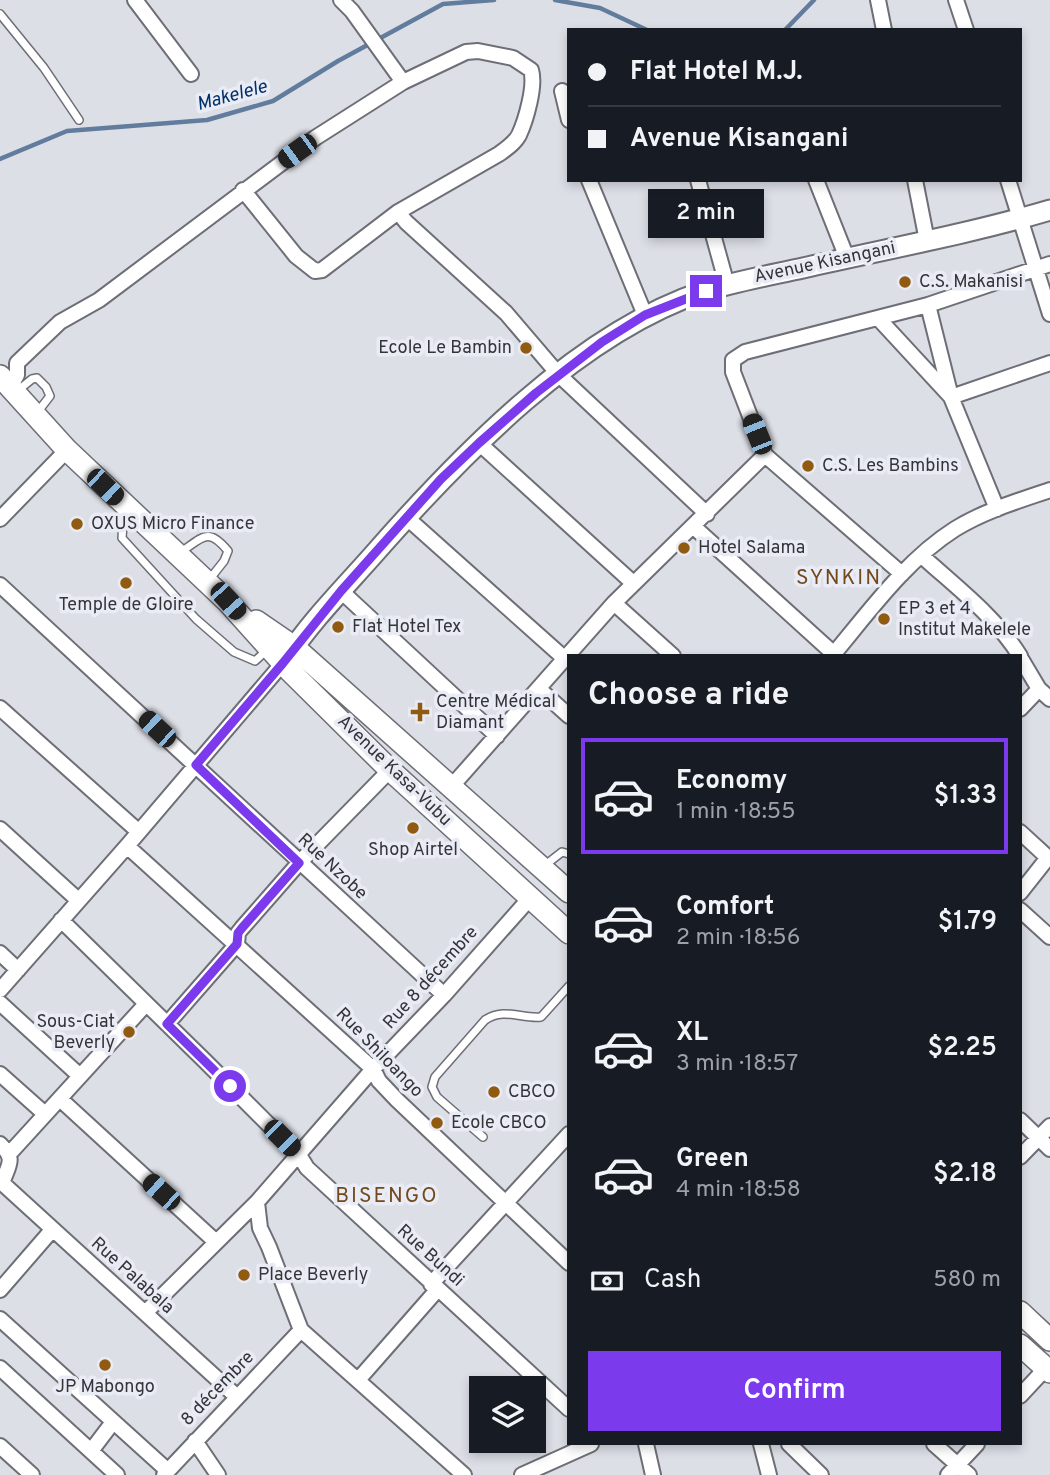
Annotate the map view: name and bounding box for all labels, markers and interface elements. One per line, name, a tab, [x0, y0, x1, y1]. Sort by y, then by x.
text: Flat Hotel M.J.	[630, 56, 803, 89]
water label: Makelele	[194, 75, 270, 117]
text: Avenue Kisangani	[630, 123, 848, 156]
car	[274, 130, 321, 172]
callout: 2 min	[648, 190, 764, 238]
text: 2 min	[676, 199, 736, 228]
street label: Avenue Kisangani	[752, 237, 898, 289]
place label: C.S. Makanisi	[919, 271, 1023, 294]
marker: C.S. Makanisi	[897, 274, 913, 290]
route end	[690, 275, 722, 307]
place label: Ecole Le Bambin	[378, 337, 512, 360]
marker: Ecole Le Bambin	[518, 340, 534, 356]
car	[740, 411, 775, 457]
place label: C.S. Les Bambins	[822, 455, 959, 478]
marker: C.S. Les Bambins	[800, 458, 816, 474]
car	[83, 465, 128, 509]
place label: OXUS Micro Finance	[91, 513, 254, 536]
marker: OXUS Micro Finance	[69, 516, 85, 532]
place label: Hotel Salama	[698, 537, 805, 560]
marker: Hotel Salama	[676, 540, 692, 556]
district label: SYNKIN	[796, 565, 882, 592]
marker: Temple de Gloire	[118, 575, 134, 591]
car	[207, 578, 250, 624]
place label: Temple de Gloire	[58, 594, 194, 617]
place label: EP 3 et 4 Institut Makelele	[898, 598, 1031, 642]
marker: EP 3 et 4 Institut Makelele	[876, 611, 892, 627]
place label: Flat Hotel Tex	[352, 616, 461, 639]
marker: Flat Hotel Tex	[330, 619, 346, 635]
text: Choose a ride	[588, 676, 789, 716]
place label: Centre Médical Diamant	[436, 691, 556, 735]
marker: Centre Médical Diamant	[410, 702, 430, 722]
car	[135, 707, 180, 751]
street label: Avenue Kasa-Vubu	[332, 710, 456, 832]
icon: car	[592, 765, 655, 828]
text: Economy	[676, 765, 787, 798]
text: $1.33	[934, 780, 997, 813]
text: 1 min · 18:55	[676, 798, 795, 827]
marker: Shop Airtel	[405, 820, 421, 836]
street label: Rue Nzobe	[292, 829, 372, 905]
place label: Shop Airtel	[368, 839, 458, 862]
icon: car	[592, 891, 655, 954]
text: Comfort	[676, 891, 774, 924]
text: $1.79	[938, 906, 997, 939]
street label: Rue 8 décembre	[379, 922, 483, 1034]
text: 2 min · 18:56	[676, 924, 800, 953]
street label: Rue Shiloango	[330, 1003, 428, 1103]
place label: Sous-Ciat Beverly	[37, 1011, 115, 1055]
icon: car	[592, 1017, 655, 1080]
text: XL	[676, 1017, 708, 1050]
marker: Sous-Ciat Beverly	[121, 1024, 137, 1040]
text: $2.25	[928, 1032, 997, 1065]
text: 3 min · 18:57	[676, 1050, 798, 1079]
route start	[214, 1070, 246, 1102]
place label: CBCO	[508, 1081, 556, 1104]
marker: CBCO	[486, 1084, 502, 1100]
place label: Ecole CBCO	[451, 1112, 547, 1135]
marker: Ecole CBCO	[429, 1115, 445, 1131]
car	[260, 1116, 305, 1160]
icon: car	[592, 1143, 655, 1206]
text: Green	[676, 1143, 749, 1176]
text: $2.18	[933, 1158, 997, 1191]
car	[139, 1170, 184, 1214]
text: 4 min · 18:58	[676, 1176, 801, 1205]
district label: BISENGO	[335, 1183, 439, 1210]
street label: Rue Bundi	[392, 1220, 468, 1292]
street label: Rue Palabala	[86, 1233, 178, 1319]
icon: cash	[588, 1262, 626, 1300]
place label: Place Beverly	[258, 1264, 368, 1287]
text: Cash	[644, 1264, 701, 1297]
text: 580 m	[933, 1266, 1001, 1295]
marker: Place Beverly	[236, 1267, 252, 1283]
street label: 8 décembre	[177, 1347, 259, 1431]
button: Confirm	[588, 1351, 1001, 1431]
marker: JP Mabongo	[97, 1357, 113, 1373]
place label: JP Mabongo	[55, 1376, 155, 1399]
map controls	[469, 1376, 546, 1453]
button: layers	[469, 1376, 546, 1453]

